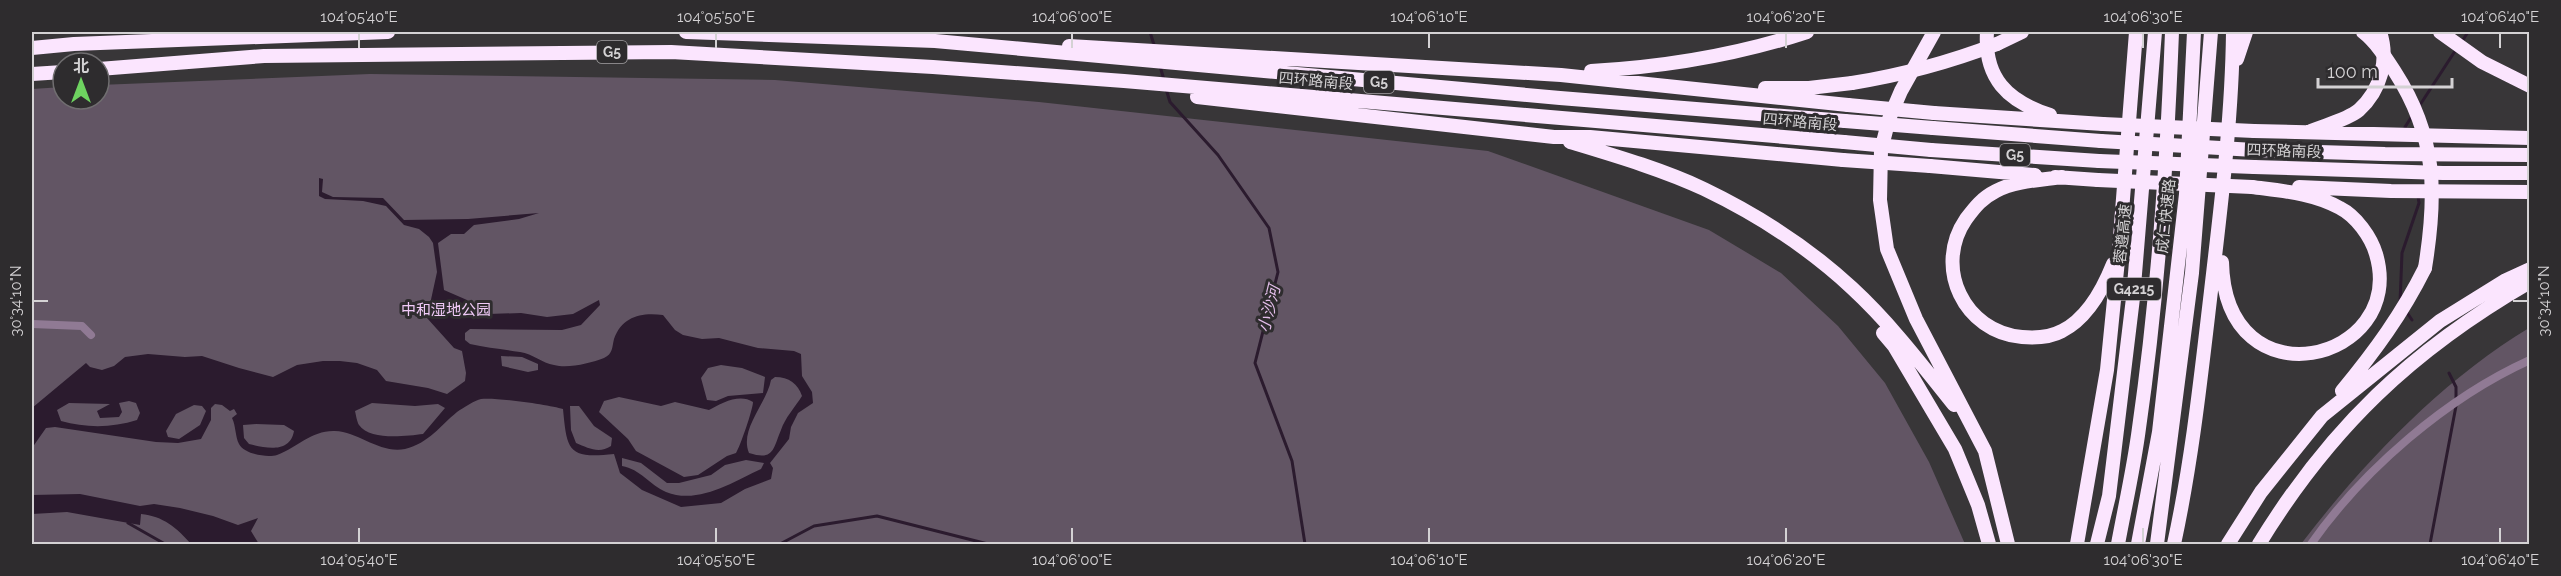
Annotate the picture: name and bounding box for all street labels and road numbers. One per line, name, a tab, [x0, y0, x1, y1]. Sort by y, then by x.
road number: G5	[597, 41, 627, 63]
street label: 四环路南段	[1278, 69, 1354, 93]
road number: G5	[1364, 71, 1394, 93]
street label: 四环路南段	[1762, 110, 1838, 134]
street label: 四环路南段	[2246, 141, 2322, 161]
road number: G5	[2000, 144, 2030, 166]
street label: 成仁快速路	[2153, 178, 2179, 254]
street label: 蓉遵高速	[2111, 203, 2135, 265]
road number: G4215	[2107, 278, 2161, 300]

